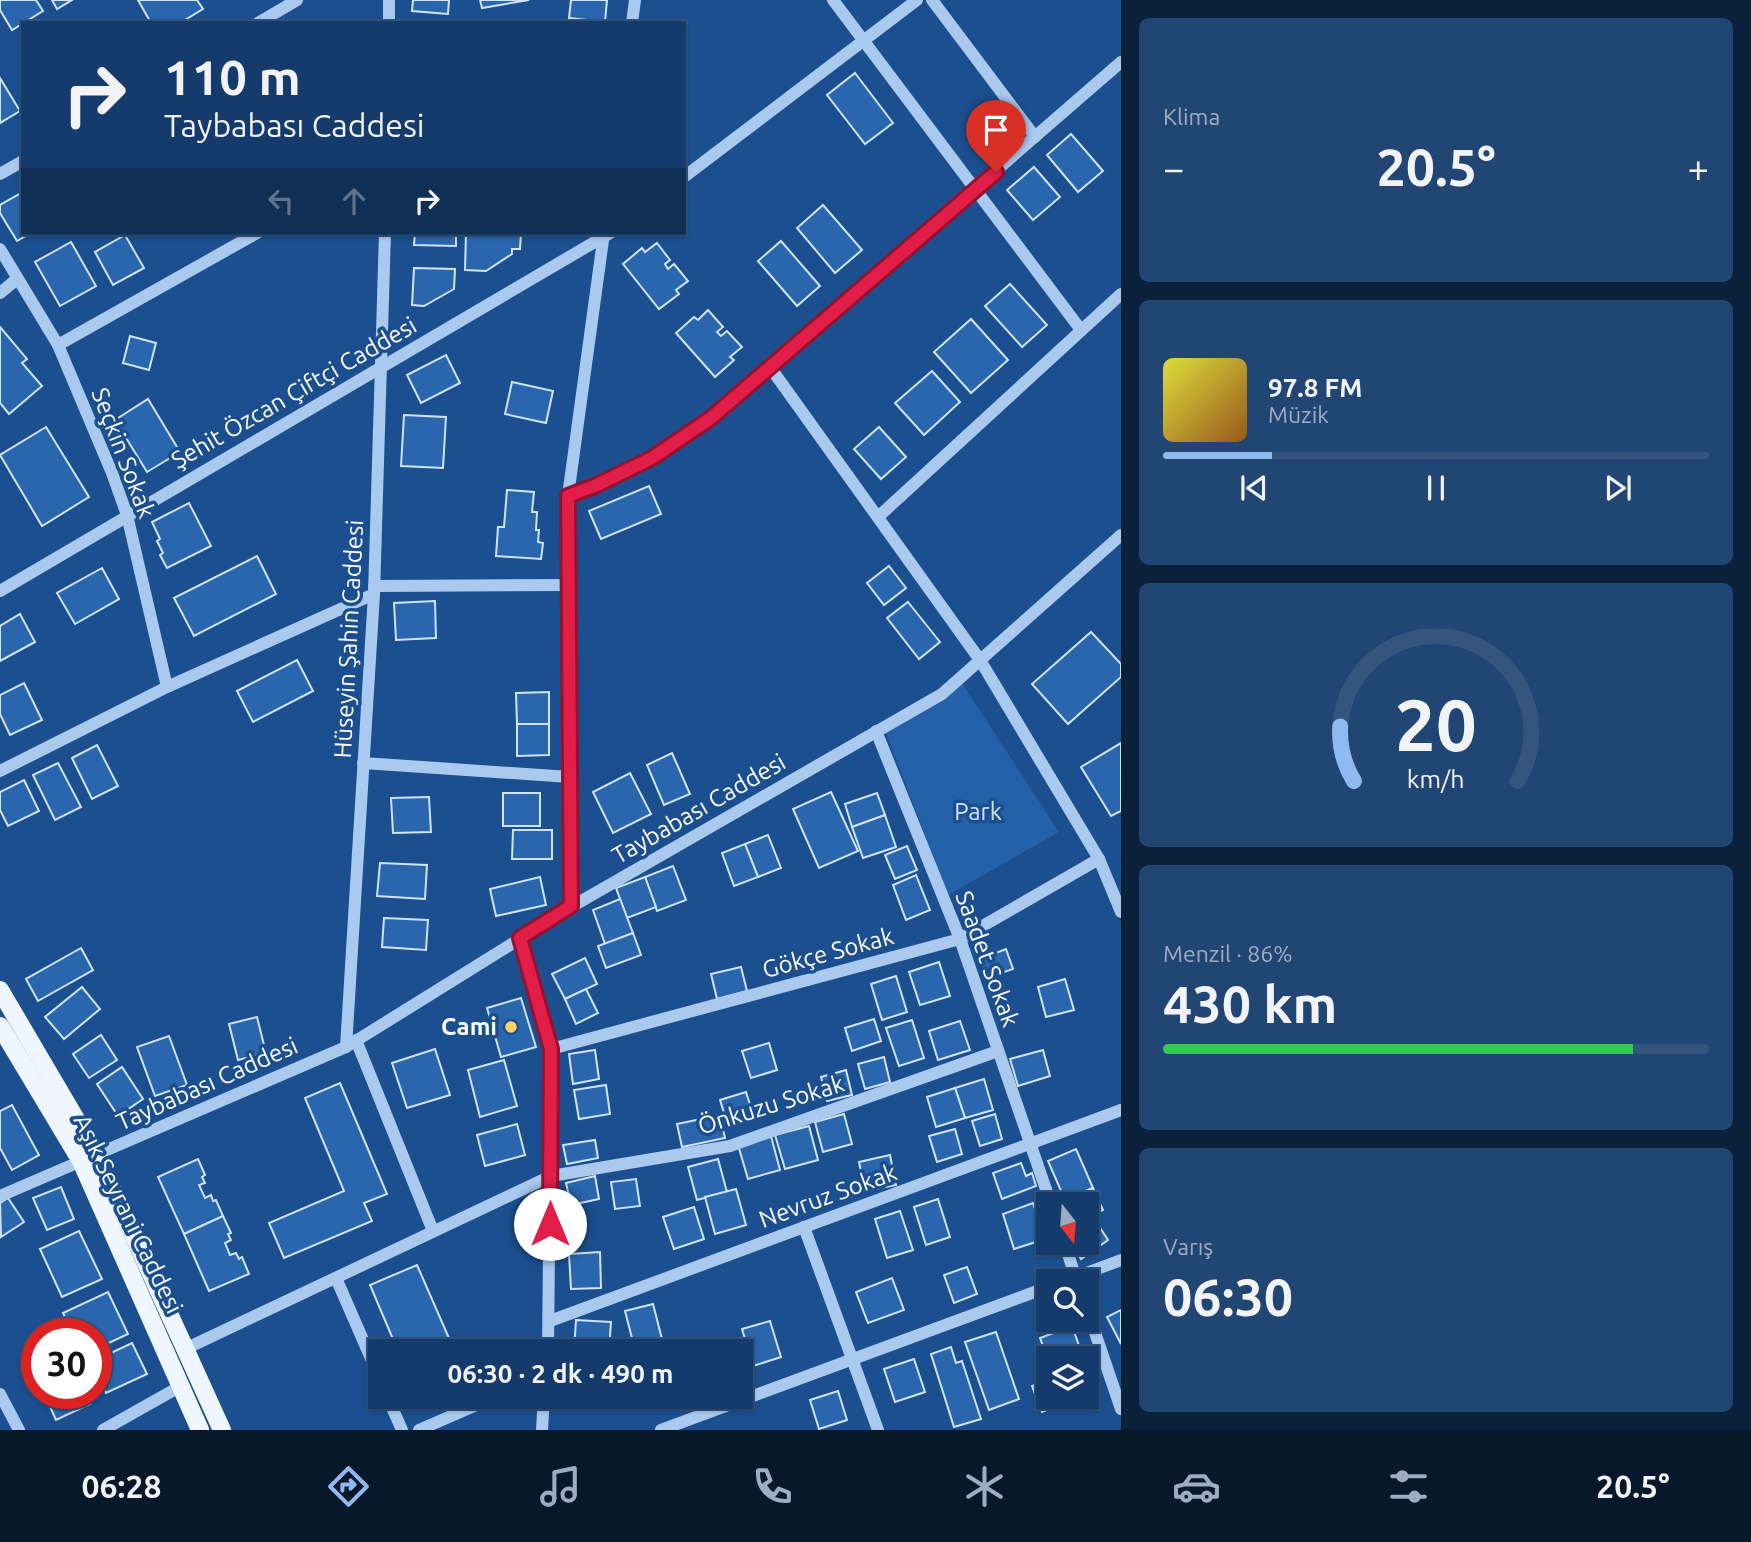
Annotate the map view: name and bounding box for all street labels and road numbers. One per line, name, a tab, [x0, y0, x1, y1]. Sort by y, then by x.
street label: Şehit Özcan Çiftçi Caddesi	[166, 311, 421, 474]
street label: Seçkin Sokak	[86, 384, 161, 522]
street label: Hüseyin Şahin Caddesi	[329, 519, 368, 759]
street label: Taybabası Caddesi	[607, 748, 790, 869]
street label: Saadet Sokak	[950, 887, 1025, 1030]
street label: Gökçe Sokak	[759, 922, 896, 983]
street label: Taybabası Caddesi	[112, 1031, 302, 1136]
street label: Önkuzu Sokak	[694, 1069, 847, 1140]
street label: Aşık Seyrani Caddesi	[68, 1110, 188, 1318]
street label: Nevruz Sokak	[755, 1158, 900, 1233]

